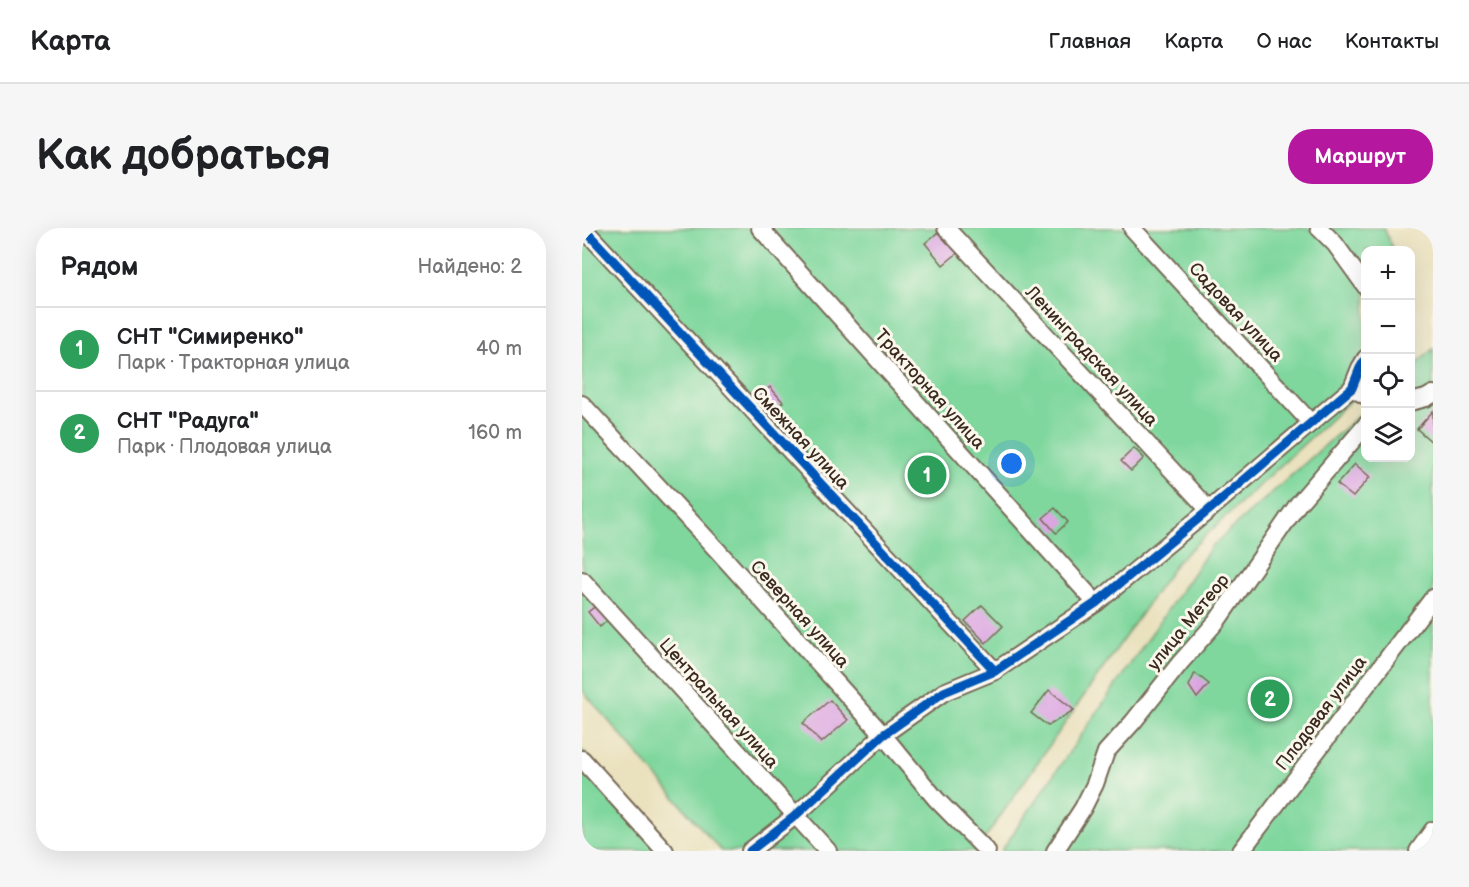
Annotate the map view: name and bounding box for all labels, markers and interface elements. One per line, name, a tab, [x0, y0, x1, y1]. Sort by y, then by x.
text: Карта	[30, 25, 110, 58]
text: Главная	[1048, 29, 1131, 54]
text: Карта	[1164, 29, 1223, 54]
text: О нас	[1256, 29, 1312, 54]
text: Контакты	[1345, 29, 1439, 54]
button: Маршрут	[1288, 129, 1433, 184]
text: Как добраться	[36, 131, 331, 182]
map controls	[1361, 246, 1415, 462]
button: +	[1361, 246, 1415, 300]
text: Рядом	[60, 252, 138, 283]
text: Найдено: 2	[418, 255, 522, 279]
street label: Садовая улица	[1184, 258, 1287, 367]
street label: Ленинградская улица	[1021, 281, 1162, 431]
button: −	[1361, 300, 1415, 354]
text: СНТ "Симиренко"	[117, 324, 304, 351]
street label: Тракторная улица	[870, 325, 989, 454]
text: 1	[75, 337, 84, 361]
text: 40 m	[476, 337, 522, 361]
text: Парк · Тракторная улица	[117, 351, 350, 375]
button: locate	[1361, 354, 1415, 408]
street label: Смежная улица	[748, 383, 854, 494]
text: СНТ "Радуга"	[117, 408, 259, 435]
button: layers	[1361, 408, 1415, 462]
text: 2	[74, 421, 85, 445]
text: 160 m	[468, 421, 522, 445]
text: Парк · Плодовая улица	[117, 435, 332, 459]
your location	[997, 449, 1026, 478]
pin: 1	[908, 452, 946, 498]
street label: Северная улица	[746, 556, 854, 673]
street label: улица Метеор	[1143, 570, 1234, 675]
street label: Центральная улица	[655, 634, 783, 773]
street label: Плодовая улица	[1272, 652, 1371, 775]
pin: 2	[1250, 676, 1290, 722]

